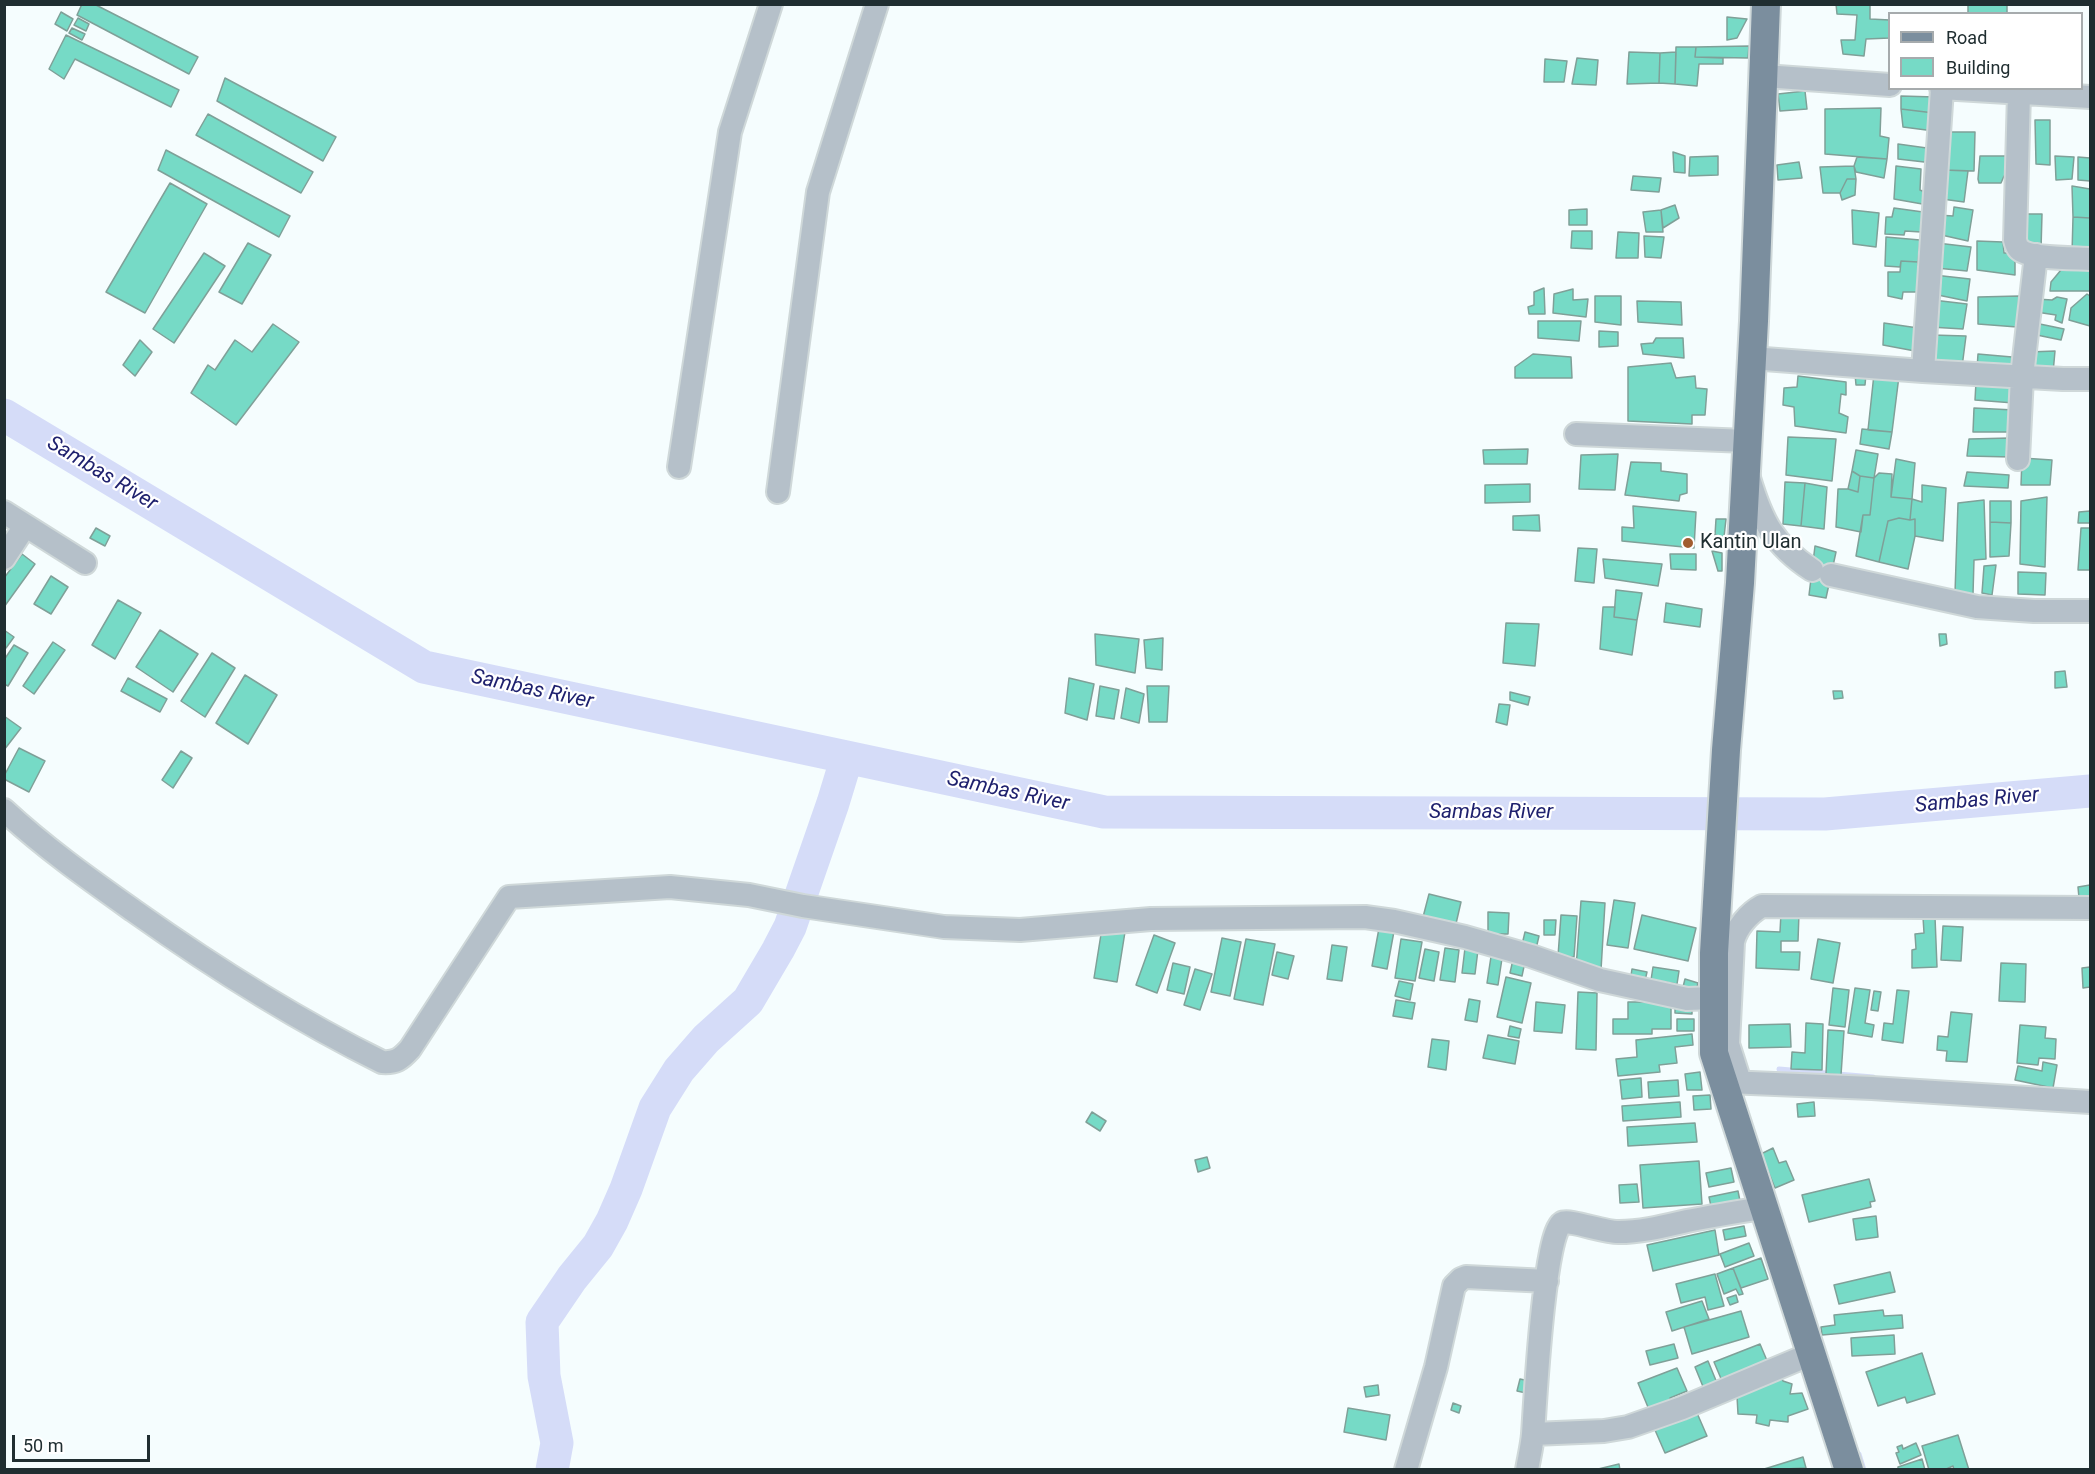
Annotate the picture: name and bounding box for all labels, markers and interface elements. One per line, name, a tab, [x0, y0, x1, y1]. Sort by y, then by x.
legend	[1888, 12, 2083, 90]
text: Road	[1946, 27, 1987, 48]
text: Building	[1946, 57, 2010, 78]
water label: Sambas River	[42, 431, 162, 517]
place label: Kantin Ulan	[1700, 531, 1802, 555]
marker: Kantin Ulan	[1681, 536, 1695, 550]
water label: Sambas River	[469, 665, 595, 715]
water label: Sambas River	[945, 767, 1071, 817]
water label: Sambas River	[1914, 783, 2040, 819]
water label: Sambas River	[1429, 800, 1553, 826]
scale bar	[15, 1423, 153, 1461]
text: 50 m	[23, 1435, 63, 1456]

